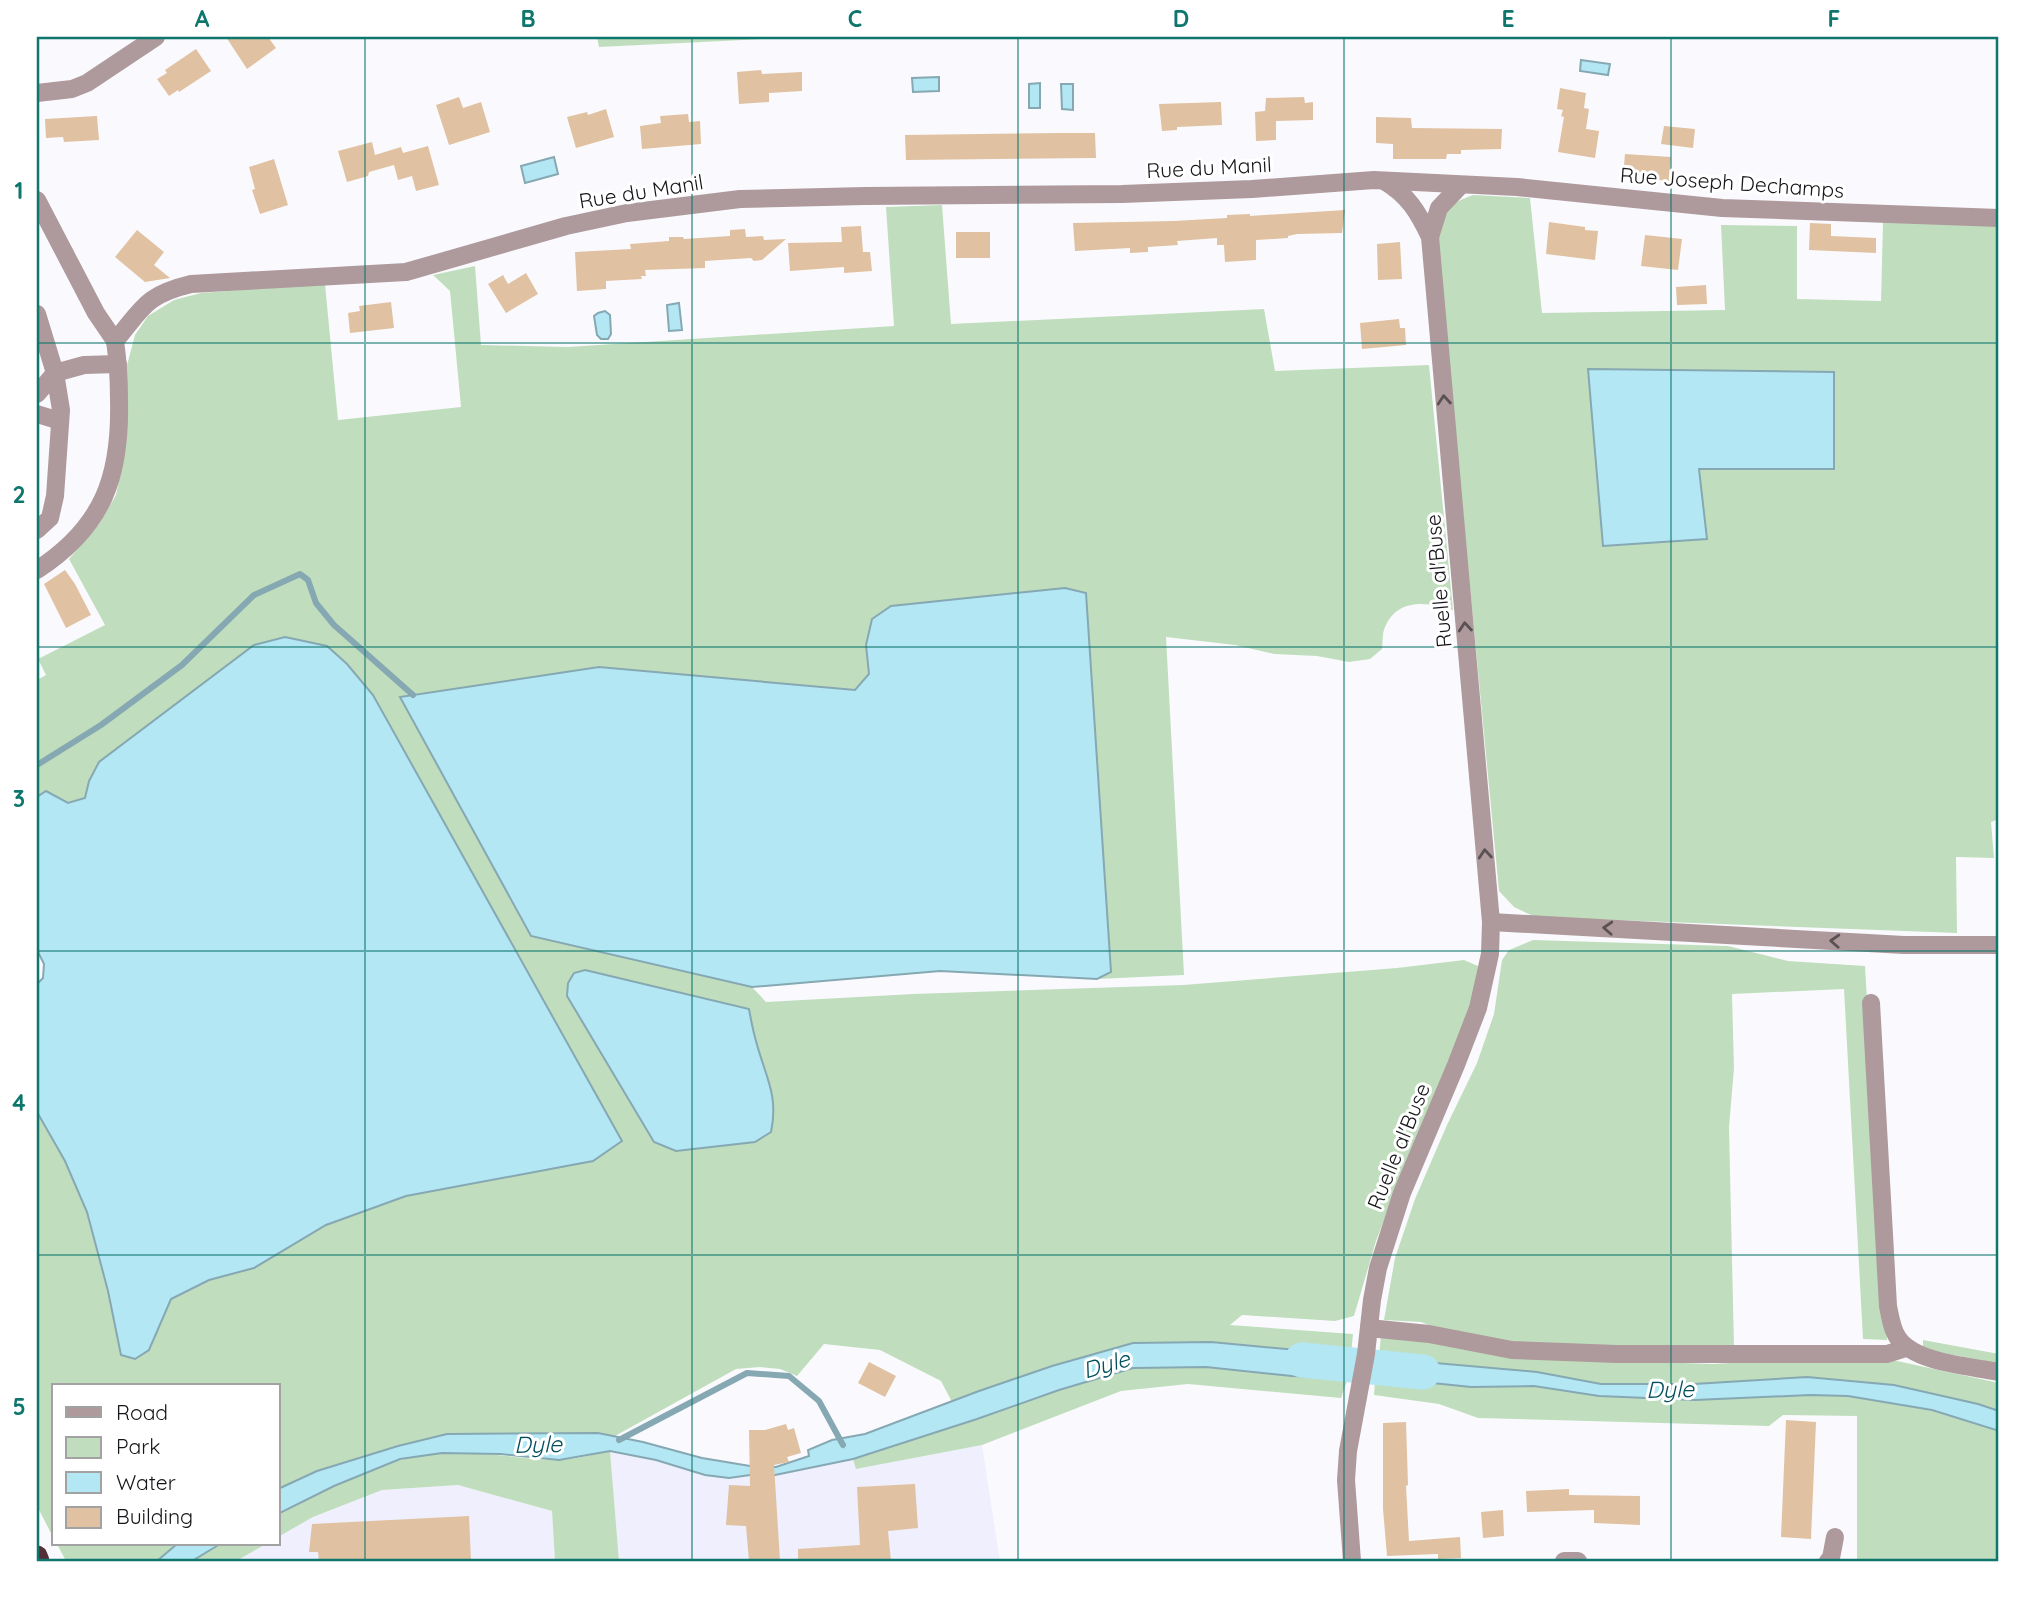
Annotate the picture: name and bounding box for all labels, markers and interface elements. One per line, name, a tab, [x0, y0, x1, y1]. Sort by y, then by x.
text: A	[195, 4, 210, 33]
text: B	[520, 4, 536, 33]
text: C	[848, 4, 862, 33]
text: D	[1173, 4, 1189, 33]
text: E	[1501, 4, 1515, 33]
text: F	[1828, 4, 1840, 33]
street label: Rue du Manil	[1146, 151, 1272, 183]
street label: Rue Joseph Dechamps	[1619, 161, 1845, 203]
street label: Rue du Manil	[577, 168, 705, 214]
text: 1	[15, 176, 23, 205]
one-way arrow	[1437, 395, 1452, 406]
text: 2	[12, 480, 26, 509]
street label: Ruelle al'Buse	[1419, 513, 1457, 649]
one-way arrow	[1458, 621, 1473, 632]
text: 3	[13, 784, 25, 813]
one-way arrow	[1478, 848, 1493, 859]
one-way arrow	[1603, 921, 1614, 936]
one-way arrow	[1830, 933, 1841, 948]
street label: Ruelle al'Buse	[1361, 1079, 1435, 1213]
text: 4	[12, 1088, 26, 1117]
water label: Dyle	[1079, 1343, 1134, 1385]
water label: Dyle	[1646, 1374, 1695, 1404]
legend	[52, 1384, 280, 1546]
text: 5	[12, 1392, 26, 1421]
text: Road	[116, 1399, 168, 1425]
water label: Dyle	[514, 1429, 563, 1459]
text: Park	[116, 1433, 160, 1459]
text: Water	[116, 1469, 176, 1495]
text: Building	[116, 1503, 193, 1529]

